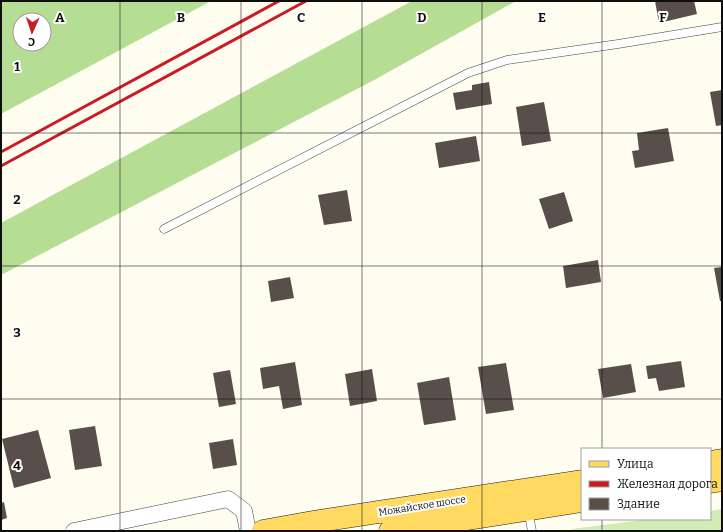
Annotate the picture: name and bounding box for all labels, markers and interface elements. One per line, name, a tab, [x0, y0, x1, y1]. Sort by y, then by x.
text: A	[55, 10, 65, 25]
text: B	[177, 10, 185, 25]
text: C	[297, 10, 305, 25]
text: D	[417, 10, 427, 25]
text: E	[538, 10, 546, 25]
text: F	[659, 10, 667, 25]
north arrow	[12, 12, 52, 52]
text: С	[28, 35, 35, 48]
text: 1	[14, 59, 20, 74]
text: 2	[13, 192, 21, 207]
text: 3	[13, 325, 21, 340]
legend	[581, 448, 711, 520]
text: Улица	[617, 457, 654, 471]
text: 4	[13, 458, 21, 473]
text: Железная дорога	[617, 477, 718, 491]
street label: Можайское шоссе	[378, 493, 467, 519]
text: Здание	[617, 497, 660, 511]

